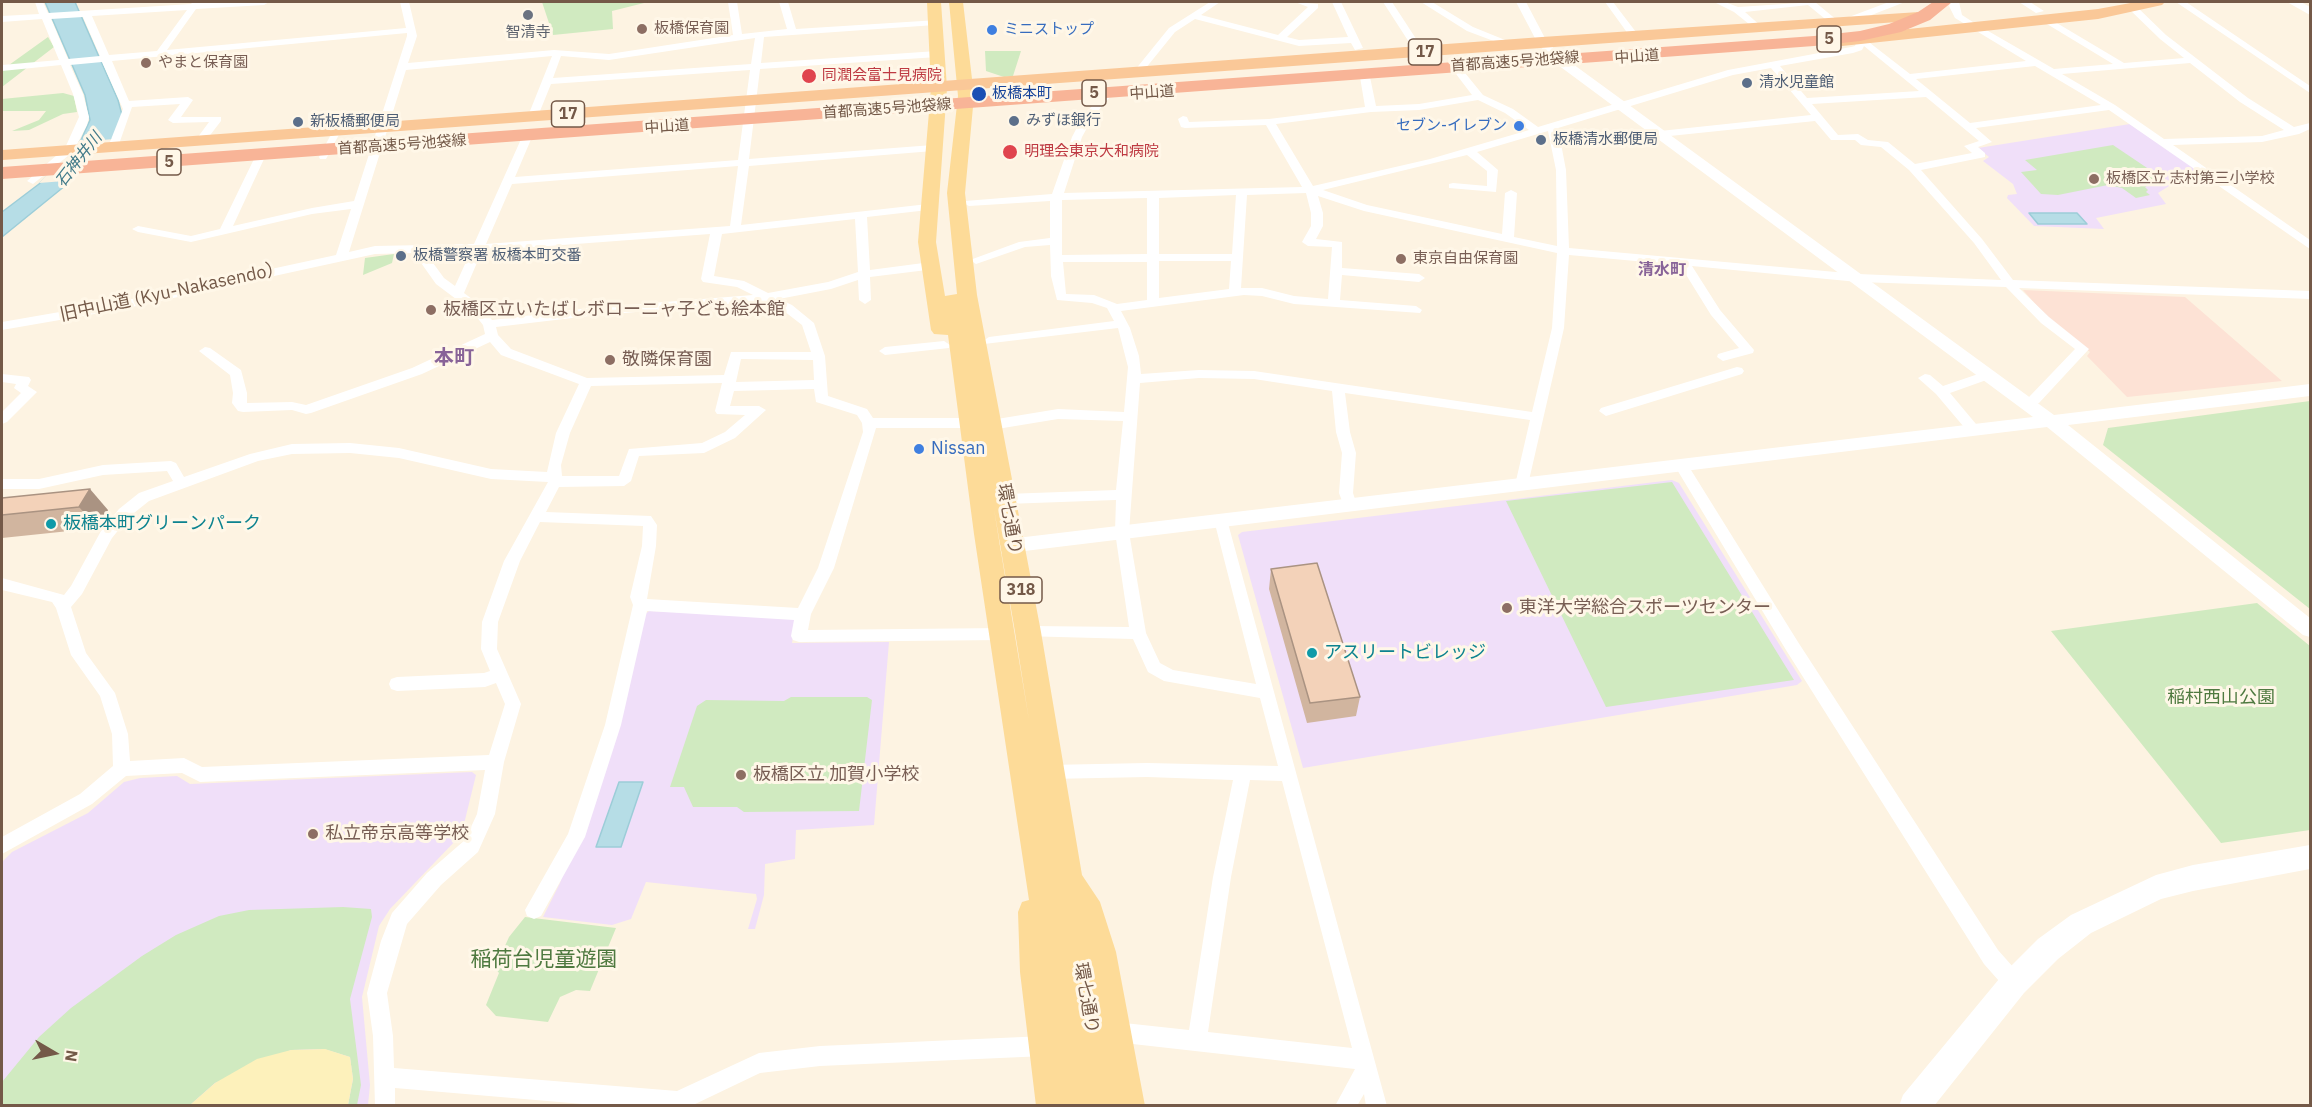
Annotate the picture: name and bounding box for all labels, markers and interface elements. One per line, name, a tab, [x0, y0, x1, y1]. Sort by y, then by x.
marker: 智清寺	[521, 8, 535, 22]
place label: 板橋保育園	[654, 20, 729, 38]
place label: ミニストップ	[1004, 21, 1094, 39]
marker: 板橋保育園	[635, 22, 649, 36]
marker: ミニストップ	[985, 23, 999, 37]
place label: 智清寺	[506, 24, 550, 42]
road number: 5	[1817, 26, 1841, 52]
road number: 17	[1408, 39, 1442, 65]
street label: 中山道	[1614, 46, 1660, 68]
street label: 首都高速5号池袋線	[1450, 49, 1580, 75]
place label: やまと保育園	[158, 54, 248, 72]
marker: やまと保育園	[139, 56, 153, 70]
marker: 同潤会富士見病院	[800, 67, 818, 85]
place label: 同潤会富士見病院	[822, 67, 942, 85]
place label: 清水児童館	[1759, 74, 1834, 92]
marker: 清水児童館	[1740, 76, 1754, 90]
road number: 5	[1082, 80, 1106, 106]
street label: 中山道	[1129, 82, 1175, 104]
marker: 板橋本町	[970, 85, 988, 103]
place label: 板橋本町	[992, 85, 1052, 103]
street label: 首都高速5号池袋線	[822, 96, 952, 122]
road number: 17	[552, 101, 584, 127]
place label: みずほ銀行	[1026, 112, 1101, 130]
place label: 新板橋郵便局	[310, 113, 400, 131]
marker: みずほ銀行	[1007, 114, 1021, 128]
marker: 新板橋郵便局	[291, 115, 305, 129]
street label: 中山道	[644, 116, 690, 138]
place label: セブン-イレブン	[1396, 117, 1507, 135]
marker: セブン-イレブン	[1512, 119, 1526, 133]
water label: 石神井川	[52, 129, 106, 191]
place label: 板橋清水郵便局	[1553, 131, 1658, 149]
street label: 首都高速5号池袋線	[337, 132, 467, 158]
marker: 板橋清水郵便局	[1534, 133, 1548, 147]
marker: 明理会東京大和病院	[1001, 143, 1019, 161]
place label: 明理会東京大和病院	[1024, 143, 1159, 161]
road number: 5	[157, 149, 181, 175]
place label: 板橋区立 志村第三小学校	[2106, 170, 2275, 188]
marker: 板橋区立 志村第三小学校	[2087, 172, 2101, 186]
place label: 板橋警察署 板橋本町交番	[413, 247, 582, 265]
marker: 板橋警察署 板橋本町交番	[394, 249, 408, 263]
place label: 東京自由保育園	[1413, 250, 1518, 268]
marker: 東京自由保育園	[1394, 252, 1408, 266]
street label: 旧中山道 (Kyu-Nakasendo）	[58, 258, 286, 326]
district label: 清水町	[1638, 260, 1686, 280]
place label: 板橋区立いたばしボローニャ子ども絵本館	[443, 299, 785, 321]
marker: 板橋区立いたばしボローニャ子ども絵本館	[424, 303, 438, 317]
district label: 本町	[434, 346, 474, 370]
place label: 敬隣保育園	[622, 349, 712, 371]
marker: 敬隣保育園	[603, 353, 617, 367]
place label: Nissan	[931, 438, 985, 460]
marker: Nissan	[912, 442, 926, 456]
street label: 環七通り	[992, 482, 1026, 556]
place label: 板橋本町グリーンパーク	[63, 513, 261, 535]
marker: 板橋本町グリーンパーク	[44, 517, 58, 531]
road number: 318	[1000, 577, 1042, 603]
place label: 東洋大学総合スポーツセンター	[1519, 597, 1771, 619]
marker: 東洋大学総合スポーツセンター	[1500, 601, 1514, 615]
place label: アスリートビレッジ	[1324, 642, 1486, 664]
marker: アスリートビレッジ	[1305, 646, 1319, 660]
park label: 稲村西山公園	[2167, 687, 2275, 709]
place label: 板橋区立 加賀小学校	[753, 764, 919, 786]
marker: 板橋区立 加賀小学校	[734, 768, 748, 782]
place label: 私立帝京高等学校	[325, 823, 469, 845]
marker: 私立帝京高等学校	[306, 827, 320, 841]
park label: 稲荷台児童遊園	[471, 947, 617, 973]
street label: 環七通り	[1069, 961, 1103, 1035]
north arrow	[24, 1023, 84, 1083]
text: N	[61, 1049, 83, 1063]

